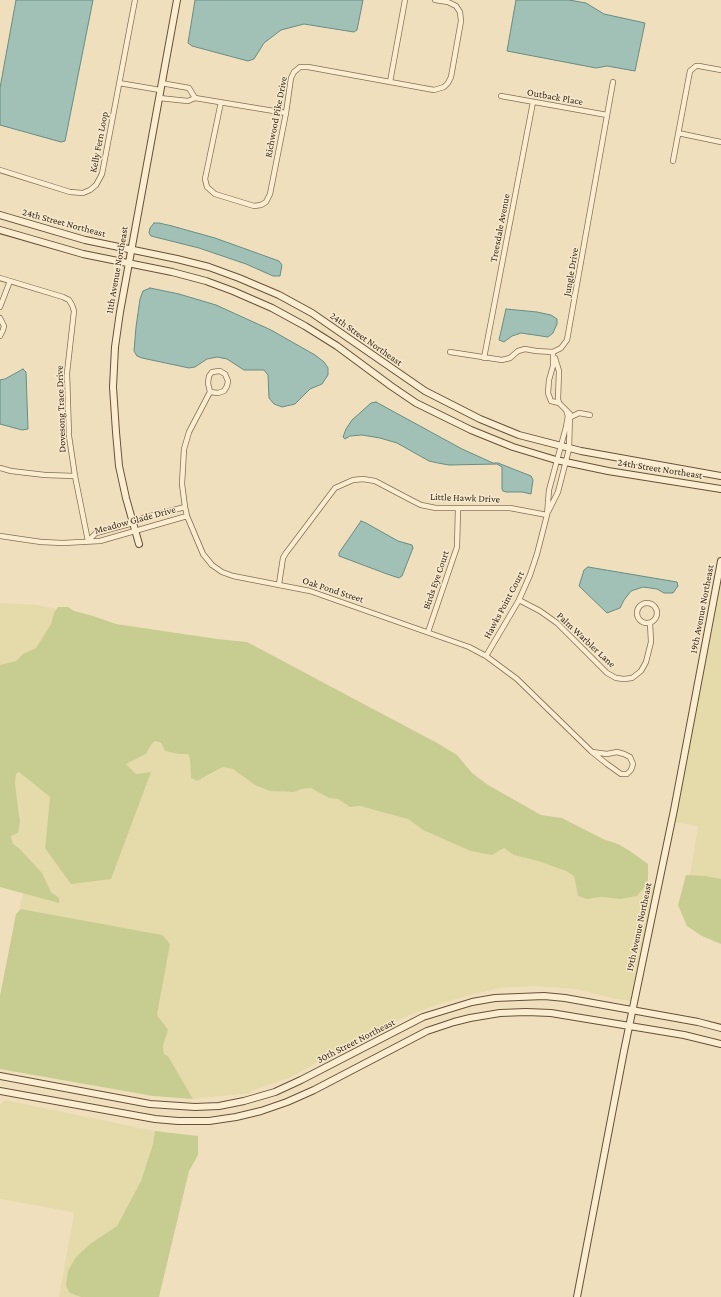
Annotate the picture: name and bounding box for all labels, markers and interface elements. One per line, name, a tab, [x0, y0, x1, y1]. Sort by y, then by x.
street label: Richwood Pike Drive	[262, 75, 290, 159]
street label: Outback Place	[526, 86, 584, 108]
street label: Kelly Fern Loop	[87, 111, 111, 173]
street label: Treesdale Avenue	[487, 193, 513, 263]
street label: 24th Street Northeast	[21, 206, 107, 240]
street label: 11th Avenue Northeast	[103, 225, 131, 315]
street label: Jungle Drive	[561, 247, 581, 297]
street label: 24th Street Northeast	[327, 310, 405, 368]
street label: Dovesong Trace Drive	[53, 365, 69, 453]
street label: 24th Street Northeast	[617, 456, 703, 482]
street label: Little Hawk Drive	[430, 491, 500, 505]
street label: Meadow Glade Drive	[93, 503, 177, 537]
street label: Birds Eye Court	[420, 549, 452, 611]
street label: 19th Avenue Northeast	[687, 564, 717, 654]
street label: Hawks Point Court	[481, 569, 527, 641]
street label: Oak Pond Street	[301, 574, 365, 606]
street label: Palm Warbler Lane	[554, 610, 618, 670]
street label: 19th Avenue Northeast	[624, 882, 654, 972]
street label: 30th Street Northeast	[315, 1016, 397, 1066]

